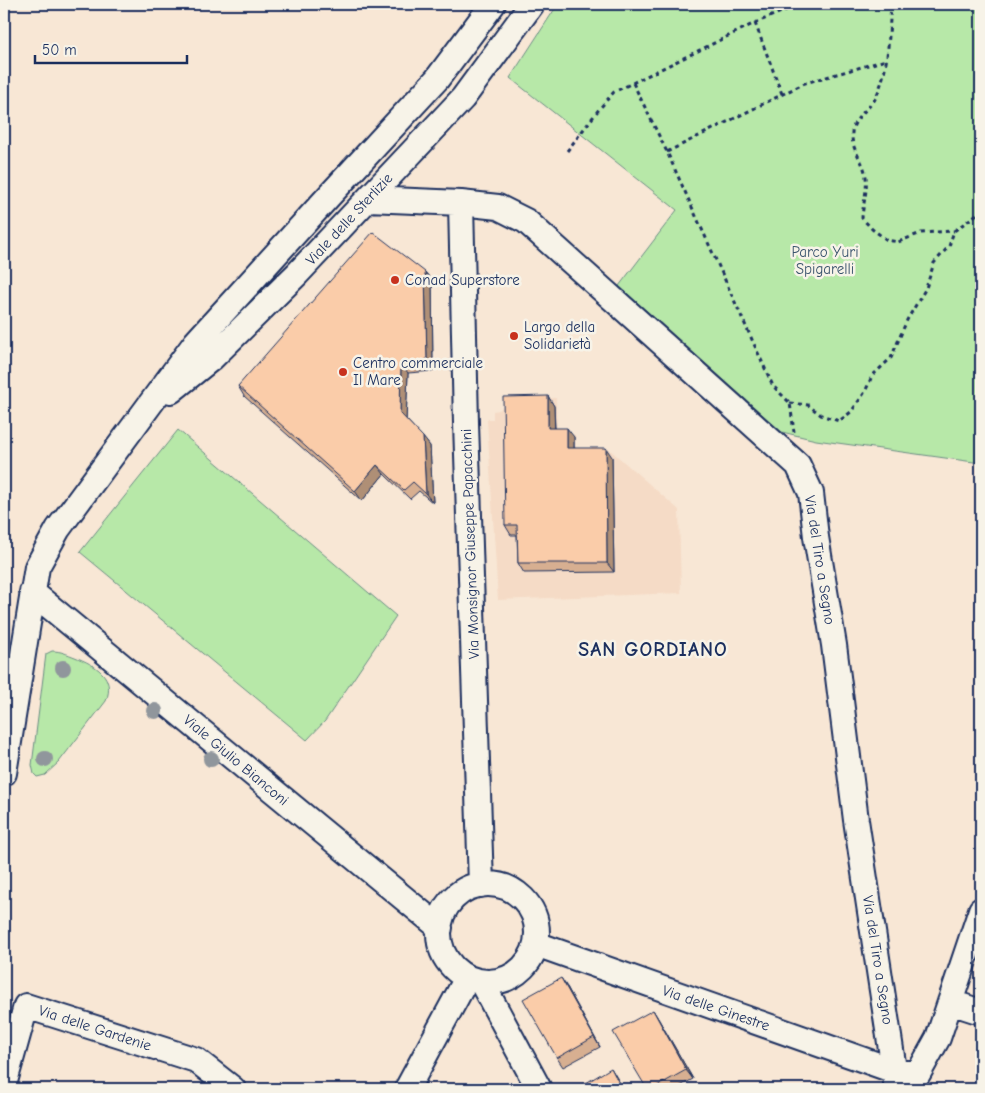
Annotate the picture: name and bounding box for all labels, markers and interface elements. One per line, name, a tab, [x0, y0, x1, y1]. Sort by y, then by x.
scale bar	[35, 32, 188, 64]
text: 50 m	[42, 41, 77, 59]
street label: Viale delle Sterlizie	[302, 169, 397, 269]
park label: Parco Yuri Spigarelli	[791, 243, 859, 278]
place label: Conad Superstore	[405, 271, 520, 289]
marker: Conad Superstore	[389, 274, 401, 286]
place label: Largo della Solidarietà	[524, 318, 595, 353]
marker: Largo della Solidarietà	[508, 330, 520, 342]
place label: Centro commerciale Il Mare	[353, 354, 484, 389]
marker: Centro commerciale Il Mare	[337, 366, 349, 378]
street label: Via Monsignor Giuseppe Papacchini	[457, 428, 483, 660]
street label: Via del Tiro a Segno	[801, 494, 839, 626]
district label: SAN GORDIANO	[578, 638, 728, 661]
street label: Viale Giulio Bianconi	[180, 711, 292, 809]
street label: Via del Tiro a Segno	[859, 894, 897, 1026]
street label: Via delle Ginestre	[660, 981, 773, 1035]
street label: Via delle Gardenie	[36, 1001, 154, 1055]

